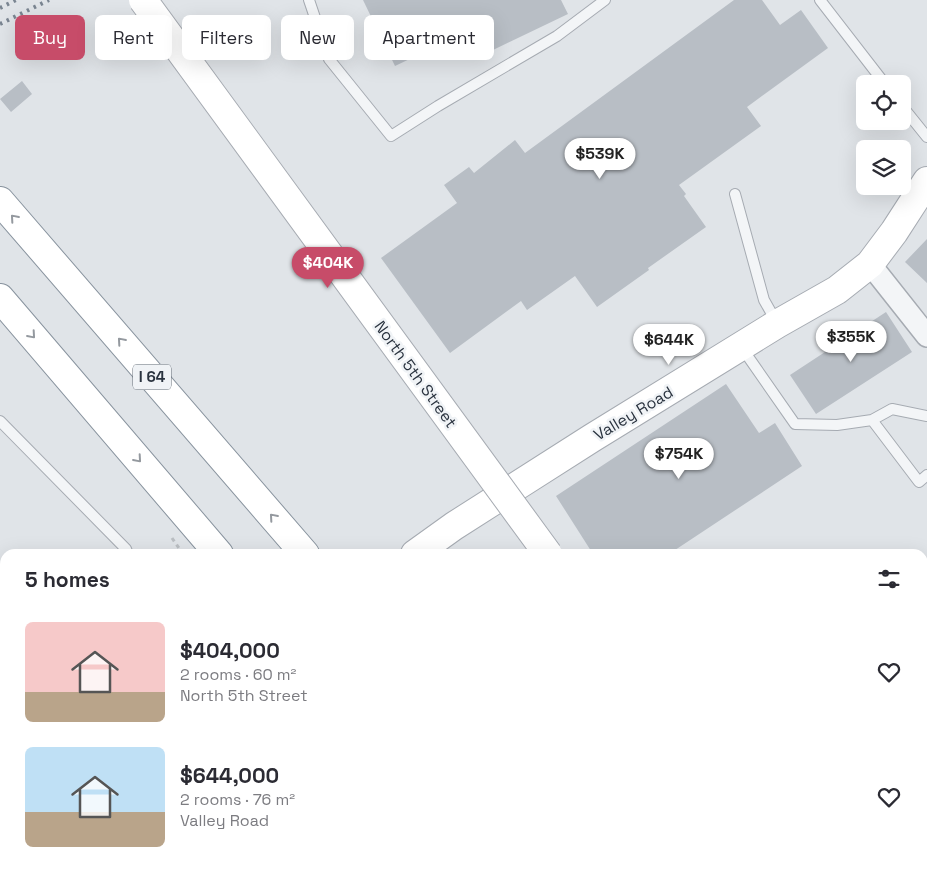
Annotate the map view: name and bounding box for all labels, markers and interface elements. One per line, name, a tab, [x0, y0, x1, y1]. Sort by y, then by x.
chip: Buy	[15, 15, 85, 60]
chip: Rent	[95, 15, 172, 60]
chip: Filters	[182, 15, 271, 60]
chip: New	[281, 15, 354, 60]
chip: Apartment	[364, 15, 494, 60]
map controls	[856, 75, 911, 195]
button: locate	[856, 75, 911, 130]
pin: $539K	[565, 138, 635, 180]
button: layers	[856, 140, 911, 195]
text: $539K	[576, 143, 624, 164]
one-way arrow	[12, 215, 20, 224]
pin: $404K	[293, 246, 363, 289]
text: $404K	[303, 252, 353, 273]
street label: North 5th Street	[370, 317, 462, 432]
pin: $355K	[816, 320, 886, 363]
pin: $644K	[634, 324, 704, 366]
text: $355K	[827, 326, 875, 347]
text: $644K	[644, 329, 694, 350]
one-way arrow	[26, 330, 35, 339]
one-way arrow	[118, 338, 126, 347]
road number: I 64	[133, 364, 171, 390]
street label: Valley Road	[590, 382, 677, 445]
pin: $754K	[644, 438, 714, 480]
text: $754K	[655, 443, 703, 464]
one-way arrow	[132, 453, 141, 462]
one-way arrow	[269, 513, 278, 522]
icon: filters	[875, 565, 903, 593]
text: 5 homes	[25, 566, 110, 593]
text: $404,000	[180, 637, 280, 664]
icon: home	[65, 642, 125, 702]
icon: heart	[875, 658, 903, 686]
text: 2 rooms · 60 m²	[180, 664, 296, 685]
text: North 5th Street	[180, 685, 308, 706]
text: $644,000	[180, 762, 279, 789]
icon: home	[65, 767, 125, 827]
icon: heart	[875, 783, 903, 811]
text: 2 rooms · 76 m²	[180, 789, 295, 810]
text: Valley Road	[180, 810, 269, 831]

